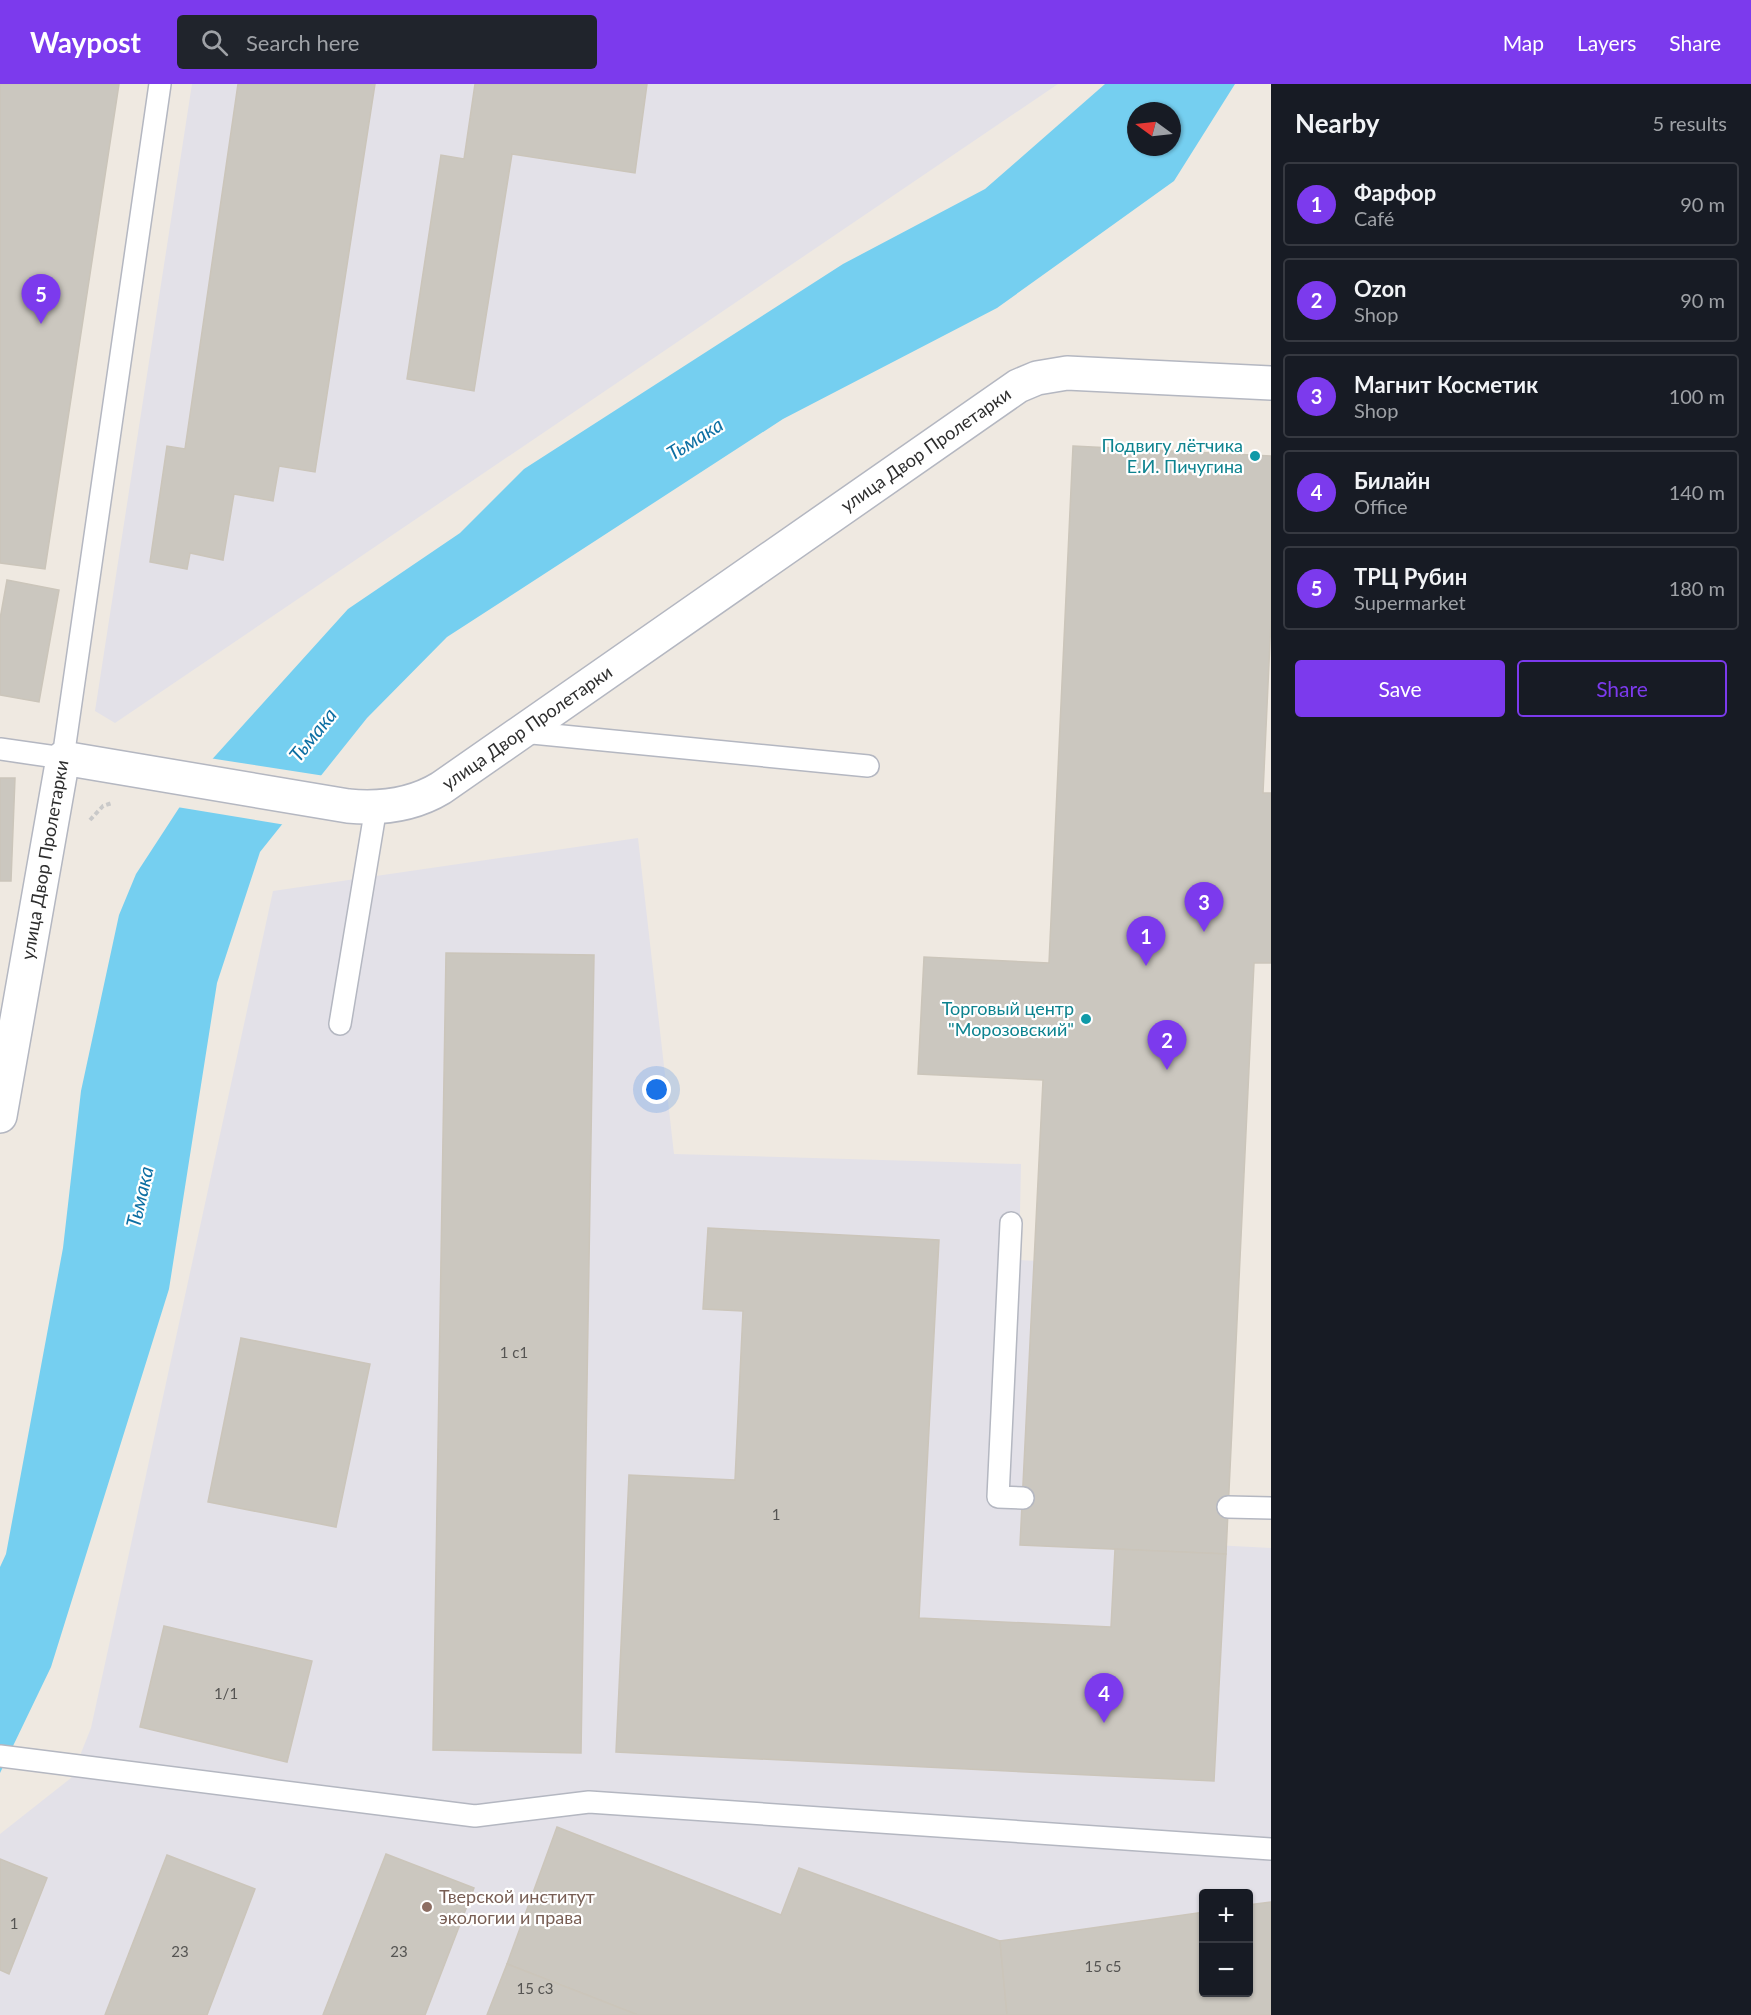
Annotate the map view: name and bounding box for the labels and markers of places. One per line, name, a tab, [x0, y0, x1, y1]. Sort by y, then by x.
pin: 5	[22, 274, 60, 324]
place label: Подвигу лётчика Е.И. Пичугина	[1102, 434, 1243, 477]
marker: Подвигу лётчика Е.И. Пичугина	[1248, 449, 1262, 463]
pin: 3	[1184, 882, 1224, 932]
pin: 1	[1126, 916, 1166, 966]
place label: Торговый центр "Морозовский"	[942, 997, 1074, 1040]
marker: Торговый центр "Морозовский"	[1079, 1012, 1093, 1026]
pin: 2	[1148, 1020, 1186, 1070]
pin: 4	[1084, 1674, 1124, 1723]
place label: Тверской институт экологии и права	[439, 1885, 595, 1928]
marker: Тверской институт экологии и права	[420, 1900, 434, 1914]

